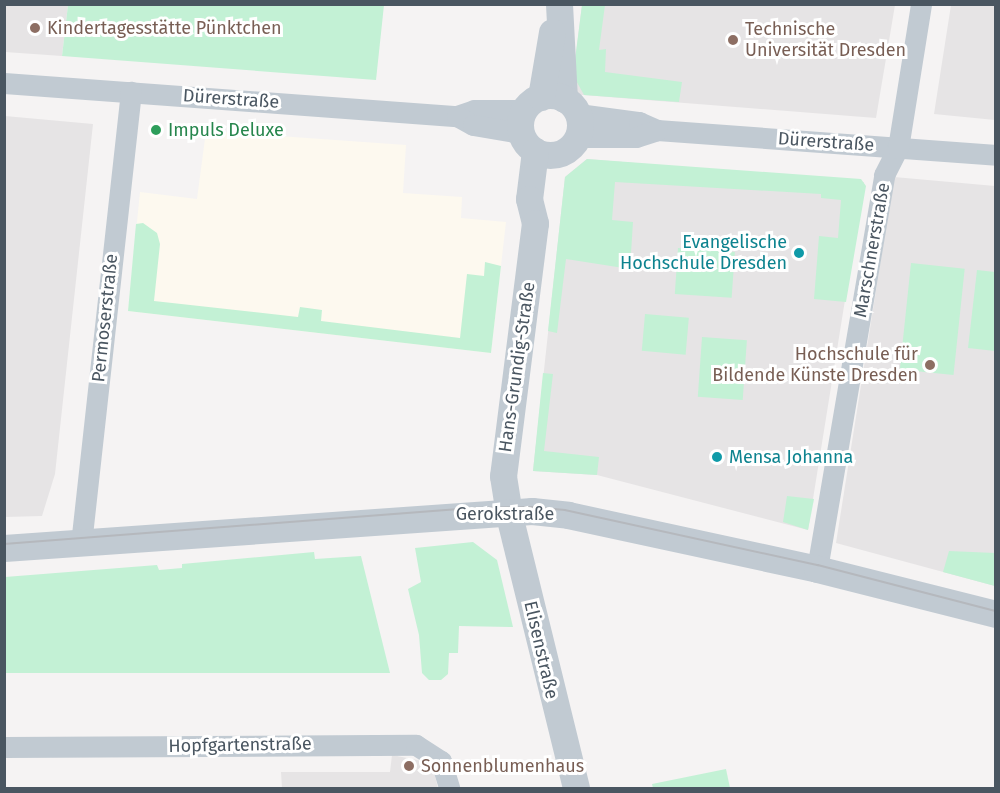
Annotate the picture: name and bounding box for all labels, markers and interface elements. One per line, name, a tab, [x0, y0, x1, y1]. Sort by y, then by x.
place label: Kindertagesstätte Pünktchen	[47, 17, 282, 39]
place label: Technische Universität Dresden	[745, 19, 906, 62]
marker: Kindertagesstätte Pünktchen	[28, 21, 42, 35]
marker: Technische Universität Dresden	[726, 33, 740, 47]
street label: Dürerstraße	[182, 85, 280, 113]
place label: Impuls Deluxe	[168, 119, 284, 141]
marker: Impuls Deluxe	[149, 123, 163, 137]
street label: Dürerstraße	[777, 128, 875, 156]
street label: Marschnerstraße	[850, 181, 894, 319]
place label: Evangelische Hochschule Dresden	[620, 232, 787, 274]
marker: Evangelische Hochschule Dresden	[792, 246, 806, 260]
street label: Permoserstraße	[88, 253, 122, 383]
street label: Hans-Grundig-Straße	[494, 280, 540, 454]
place label: Hochschule für Bildende Künste Dresden	[712, 344, 918, 386]
marker: Hochschule für Bildende Künste Dresden	[923, 358, 937, 372]
place label: Mensa Johanna	[729, 446, 853, 468]
marker: Mensa Johanna	[710, 450, 724, 464]
street label: Gerokstraße	[456, 503, 554, 525]
street label: Elisenstraße	[519, 599, 563, 701]
street label: Hopfgartenstraße	[168, 733, 312, 757]
place label: Sonnenblumenhaus	[421, 755, 584, 777]
marker: Sonnenblumenhaus	[402, 759, 416, 773]

